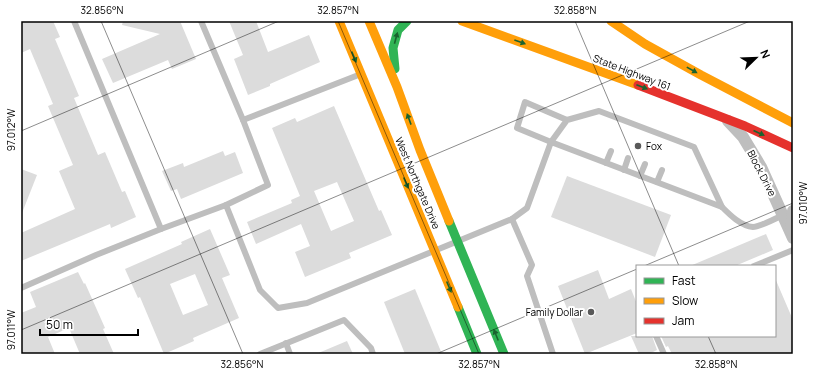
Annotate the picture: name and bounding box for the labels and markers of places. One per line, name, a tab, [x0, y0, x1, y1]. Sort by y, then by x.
place label: Fox	[646, 139, 663, 153]
marker: Fox	[633, 141, 643, 151]
place label: Family Dollar	[526, 305, 583, 319]
marker: Family Dollar	[586, 307, 596, 317]

